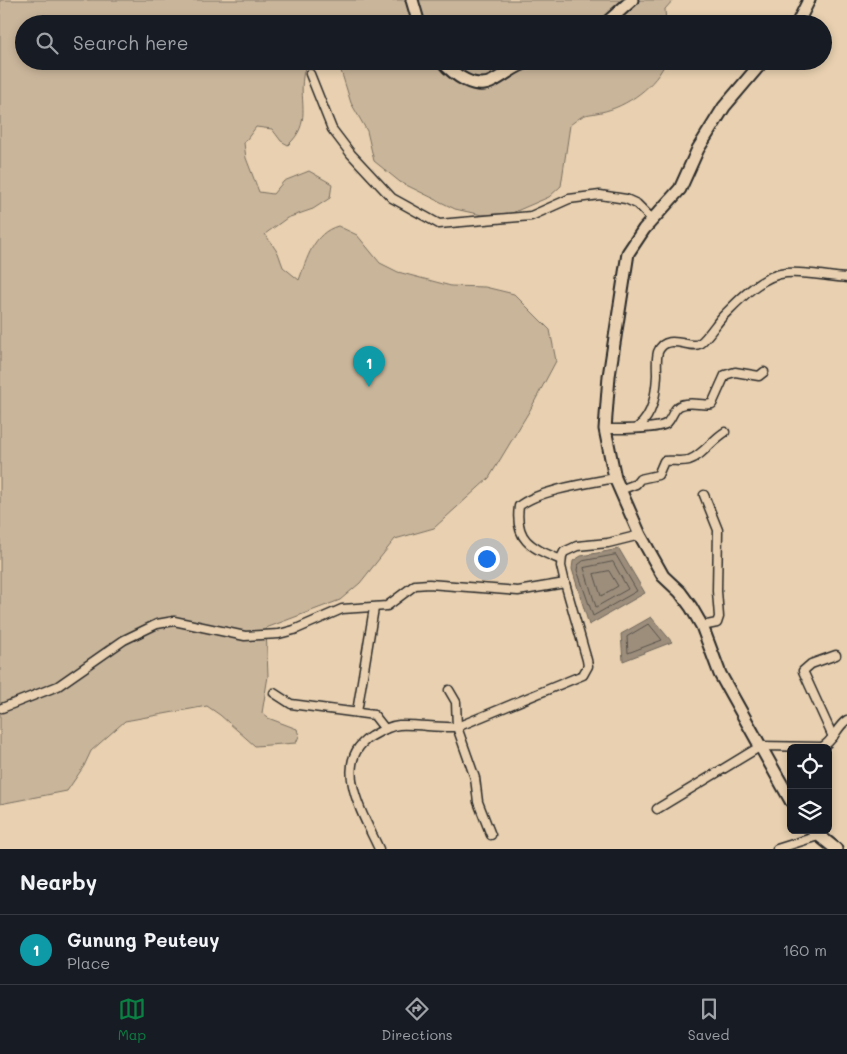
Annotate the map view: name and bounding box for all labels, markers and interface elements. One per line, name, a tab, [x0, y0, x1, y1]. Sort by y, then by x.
search box	[15, 15, 832, 70]
icon: search	[33, 29, 61, 57]
text: Search here	[73, 30, 189, 55]
pin: 1	[353, 346, 385, 387]
your location	[474, 546, 500, 572]
map controls	[787, 744, 832, 834]
button: locate	[787, 744, 832, 789]
button: layers	[787, 789, 832, 834]
text: Nearby	[20, 868, 97, 895]
text: Gunung Peuteuy	[67, 927, 220, 952]
text: 1	[32, 939, 40, 960]
text: 160 m	[782, 939, 827, 960]
text: Place	[67, 952, 110, 973]
tab: Map	[118, 995, 146, 1044]
tab: Directions	[381, 995, 453, 1044]
tab: Saved	[688, 995, 729, 1044]

